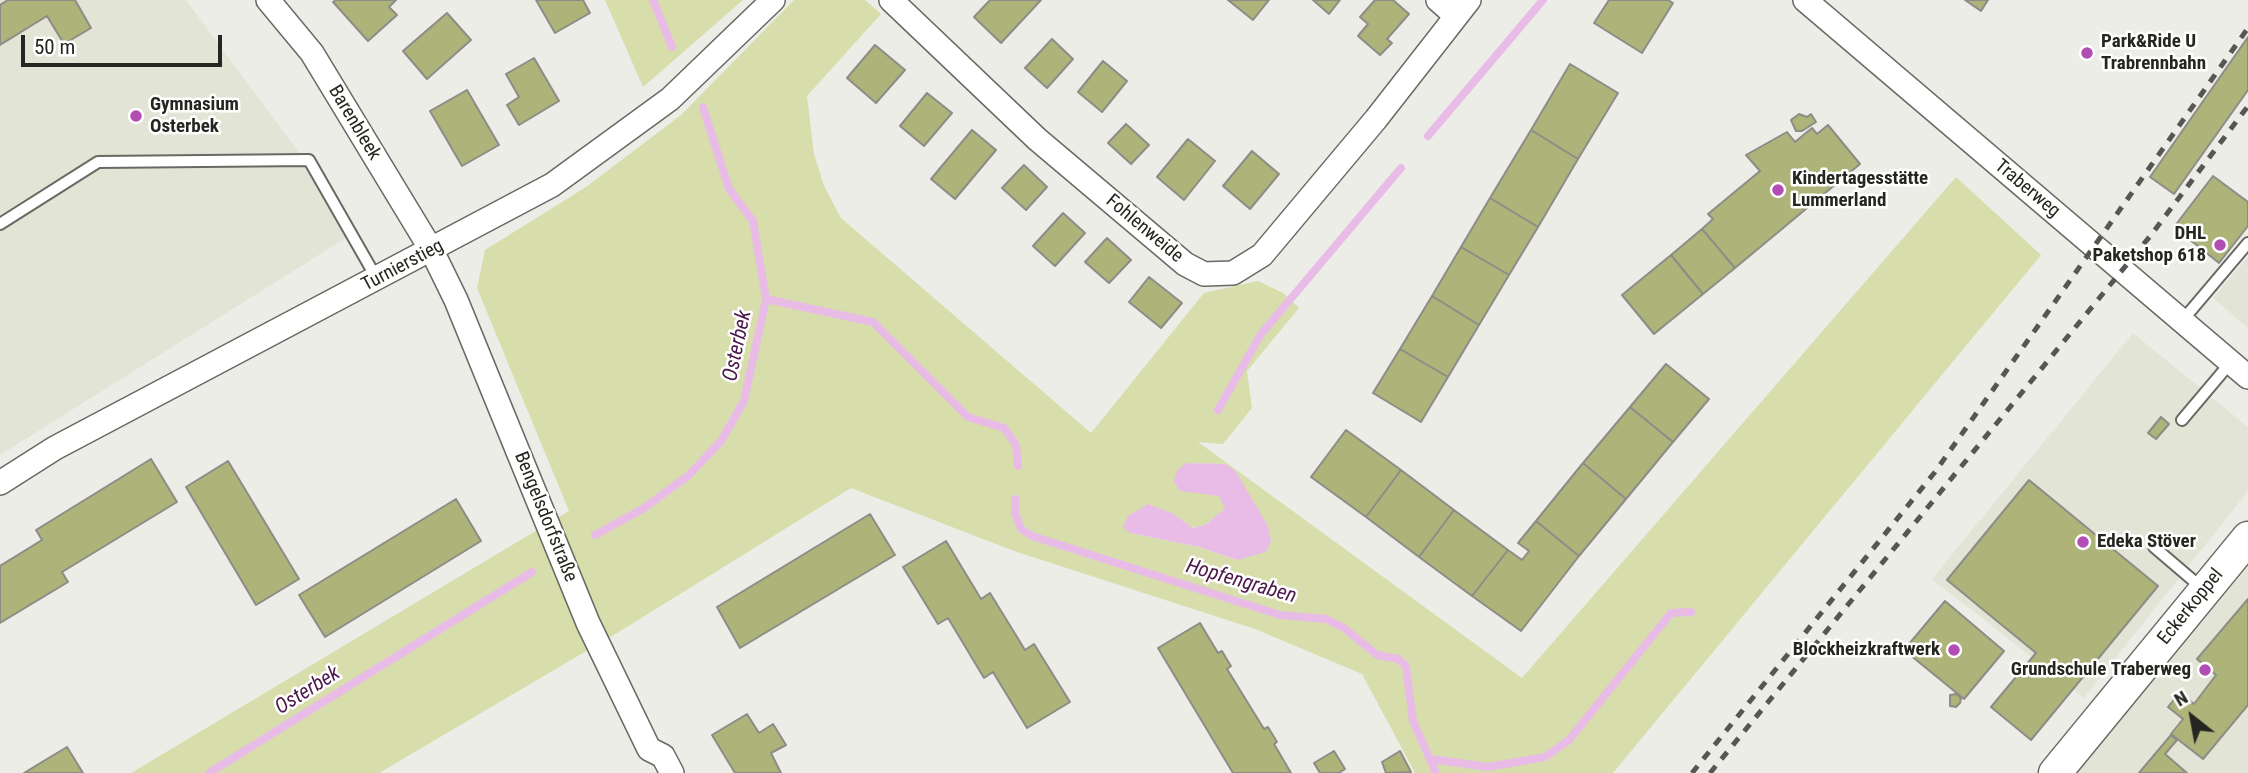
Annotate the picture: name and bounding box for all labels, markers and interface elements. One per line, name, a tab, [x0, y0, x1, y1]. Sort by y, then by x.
scale bar	[24, 21, 226, 65]
place label: Park&Ride U Trabrennbahn	[2101, 31, 2206, 75]
text: 50 m	[34, 35, 75, 59]
marker: Park&Ride U Trabrennbahn	[2079, 45, 2095, 61]
street label: Barenbleek	[323, 81, 385, 165]
place label: Gymnasium Osterbek	[150, 94, 239, 138]
marker: Gymnasium Osterbek	[128, 108, 144, 124]
street label: Traberweg	[1990, 155, 2064, 223]
place label: Kindertagesstätte Lummerland	[1792, 168, 1928, 212]
marker: Kindertagesstätte Lummerland	[1770, 182, 1786, 198]
street label: Fohlenweide	[1101, 190, 1187, 268]
place label: DHL Paketshop 618	[2093, 223, 2206, 267]
street label: Turnierstieg	[358, 235, 448, 297]
marker: DHL Paketshop 618	[2212, 237, 2228, 253]
water label: Osterbek	[718, 308, 758, 384]
street label: Bengelsdorfstraße	[509, 449, 581, 585]
place label: Edeka Stöver	[2097, 531, 2196, 553]
marker: Edeka Stöver	[2075, 534, 2091, 550]
water label: Hopfengraben	[1183, 554, 1299, 610]
street label: Eckerkoppel	[2153, 564, 2229, 650]
place label: Blockheizkraftwerk	[1793, 639, 1940, 661]
marker: Blockheizkraftwerk	[1946, 642, 1962, 658]
place label: Grundschule Traberweg	[2011, 659, 2191, 681]
water label: Osterbek	[271, 661, 345, 721]
marker: Grundschule Traberweg	[2197, 662, 2213, 678]
north arrow	[2157, 682, 2227, 752]
text: N	[2170, 686, 2192, 711]

